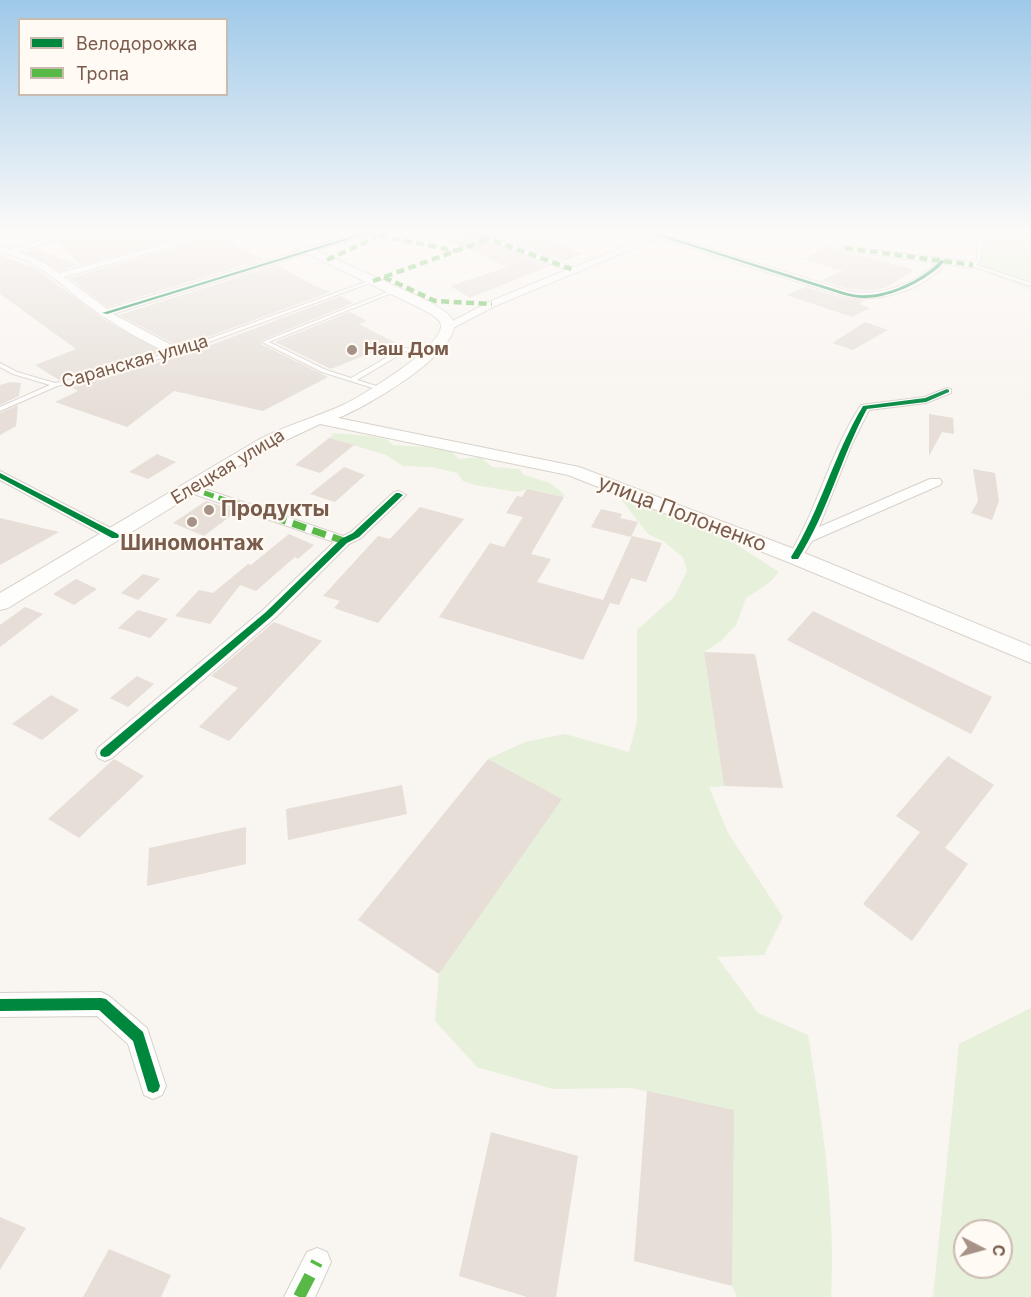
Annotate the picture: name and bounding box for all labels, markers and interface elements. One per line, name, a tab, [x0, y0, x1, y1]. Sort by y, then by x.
legend	[18, 18, 228, 96]
text: Велодорожка	[76, 33, 197, 54]
text: Тропа	[76, 63, 129, 84]
street label: Саранская улица	[59, 331, 211, 393]
place label: Наш Дом	[364, 339, 449, 361]
marker: Наш Дом	[345, 343, 359, 357]
street label: Елецкая улица	[167, 425, 289, 509]
street label: улица Полоненко	[594, 470, 770, 558]
place label: Продукты	[221, 497, 330, 523]
marker: Продукты	[202, 503, 216, 517]
marker: Шиномонтаж	[185, 515, 199, 529]
place label: Шиномонтаж	[120, 531, 264, 557]
north arrow	[953, 1219, 1013, 1279]
text: С	[988, 1244, 1009, 1258]

